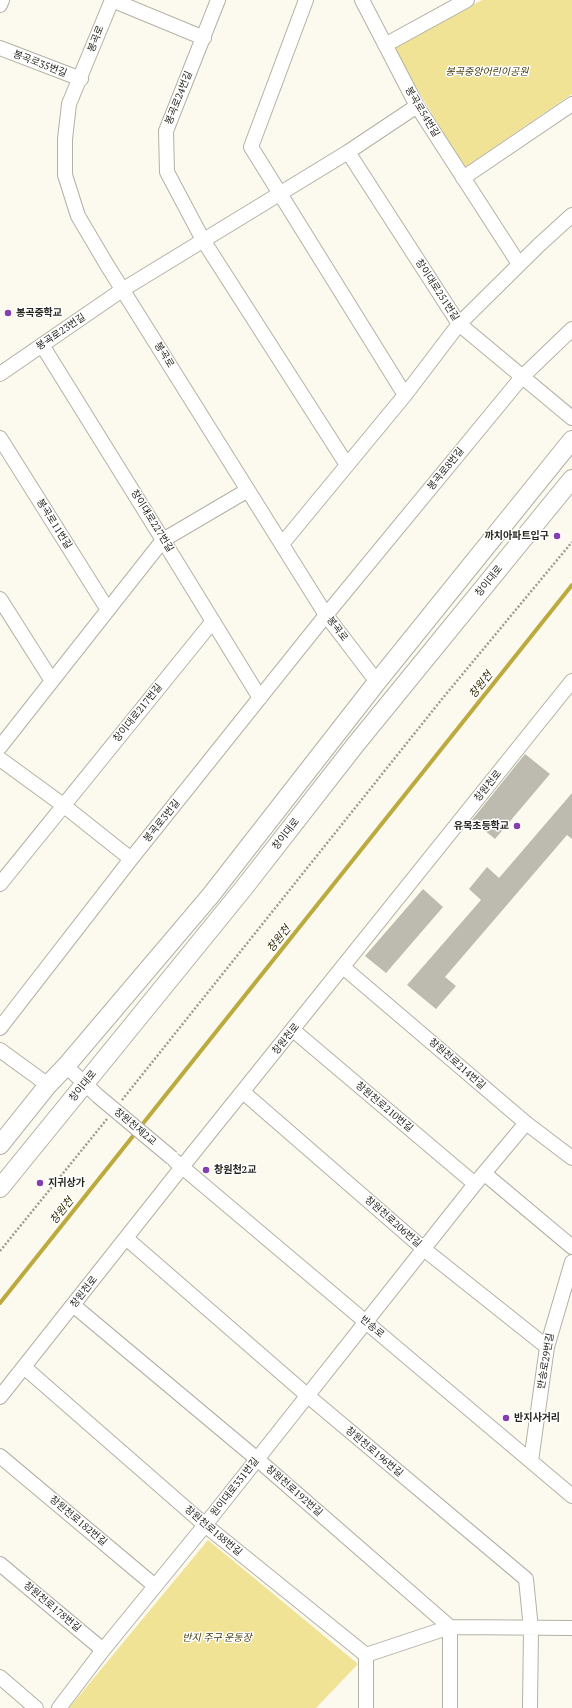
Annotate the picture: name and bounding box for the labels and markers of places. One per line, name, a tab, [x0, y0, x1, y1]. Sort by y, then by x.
place label: 봉곡중학교	[16, 307, 62, 319]
marker: 봉곡중학교	[3, 308, 13, 318]
place label: 까치아파트입구	[485, 530, 549, 542]
marker: 까치아파트입구	[552, 531, 562, 541]
place label: 유목초등학교	[454, 820, 509, 832]
marker: 유목초등학교	[512, 821, 522, 831]
place label: 창원천2교	[214, 1164, 256, 1176]
marker: 창원천2교	[201, 1165, 211, 1175]
place label: 지귀상가	[48, 1177, 85, 1189]
marker: 지귀상가	[35, 1178, 45, 1188]
place label: 반지사거리	[514, 1412, 560, 1424]
marker: 반지사거리	[501, 1413, 511, 1423]

